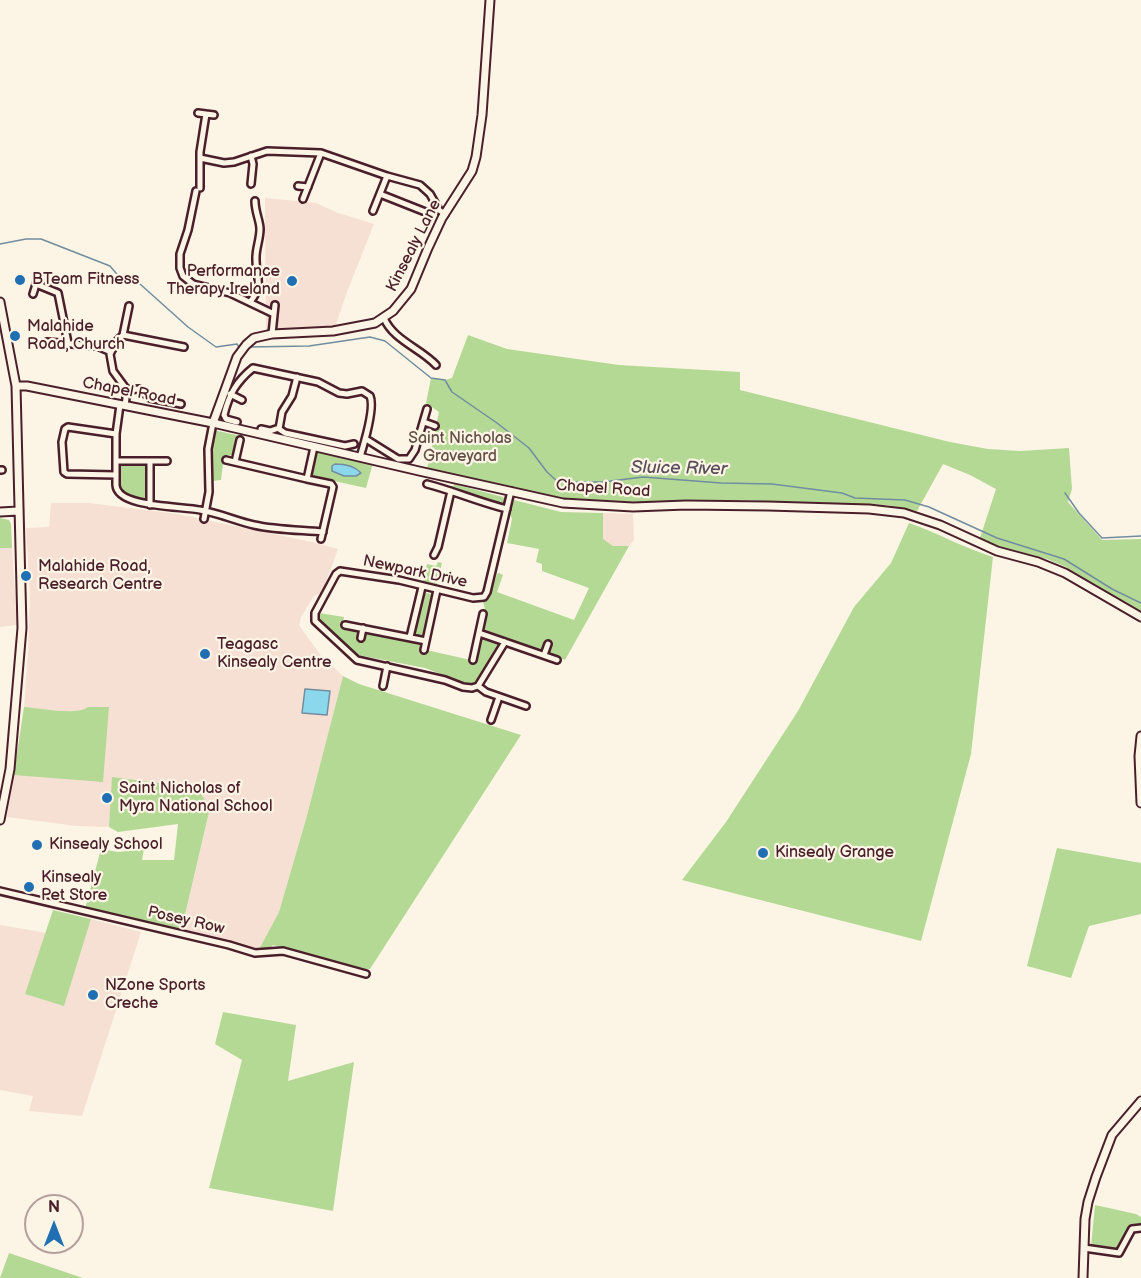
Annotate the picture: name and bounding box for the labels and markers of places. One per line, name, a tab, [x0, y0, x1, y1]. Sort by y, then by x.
place label: Performance Therapy Ireland	[167, 262, 280, 300]
place label: BTeam Fitness	[32, 270, 140, 290]
marker: BTeam Fitness	[13, 273, 27, 287]
marker: Performance Therapy Ireland	[285, 274, 299, 288]
place label: Malahide Road, Church	[27, 317, 125, 355]
marker: Malahide Road, Church	[8, 329, 22, 343]
place label: Malahide Road, Research Centre	[38, 557, 162, 595]
marker: Malahide Road, Research Centre	[19, 569, 33, 583]
place label: Teagasc Kinsealy Centre	[217, 635, 331, 673]
marker: Teagasc Kinsealy Centre	[198, 647, 212, 661]
place label: Saint Nicholas of Myra National School	[119, 779, 272, 817]
marker: Saint Nicholas of Myra National School	[100, 791, 114, 805]
place label: Kinsealy School	[49, 835, 162, 855]
marker: Kinsealy School	[30, 838, 44, 852]
place label: Kinsealy Grange	[775, 843, 894, 863]
marker: Kinsealy Grange	[756, 846, 770, 860]
place label: Kinsealy Pet Store	[41, 868, 107, 906]
marker: Kinsealy Pet Store	[22, 880, 36, 894]
place label: NZone Sports Creche	[105, 976, 205, 1014]
marker: NZone Sports Creche	[86, 988, 100, 1002]

